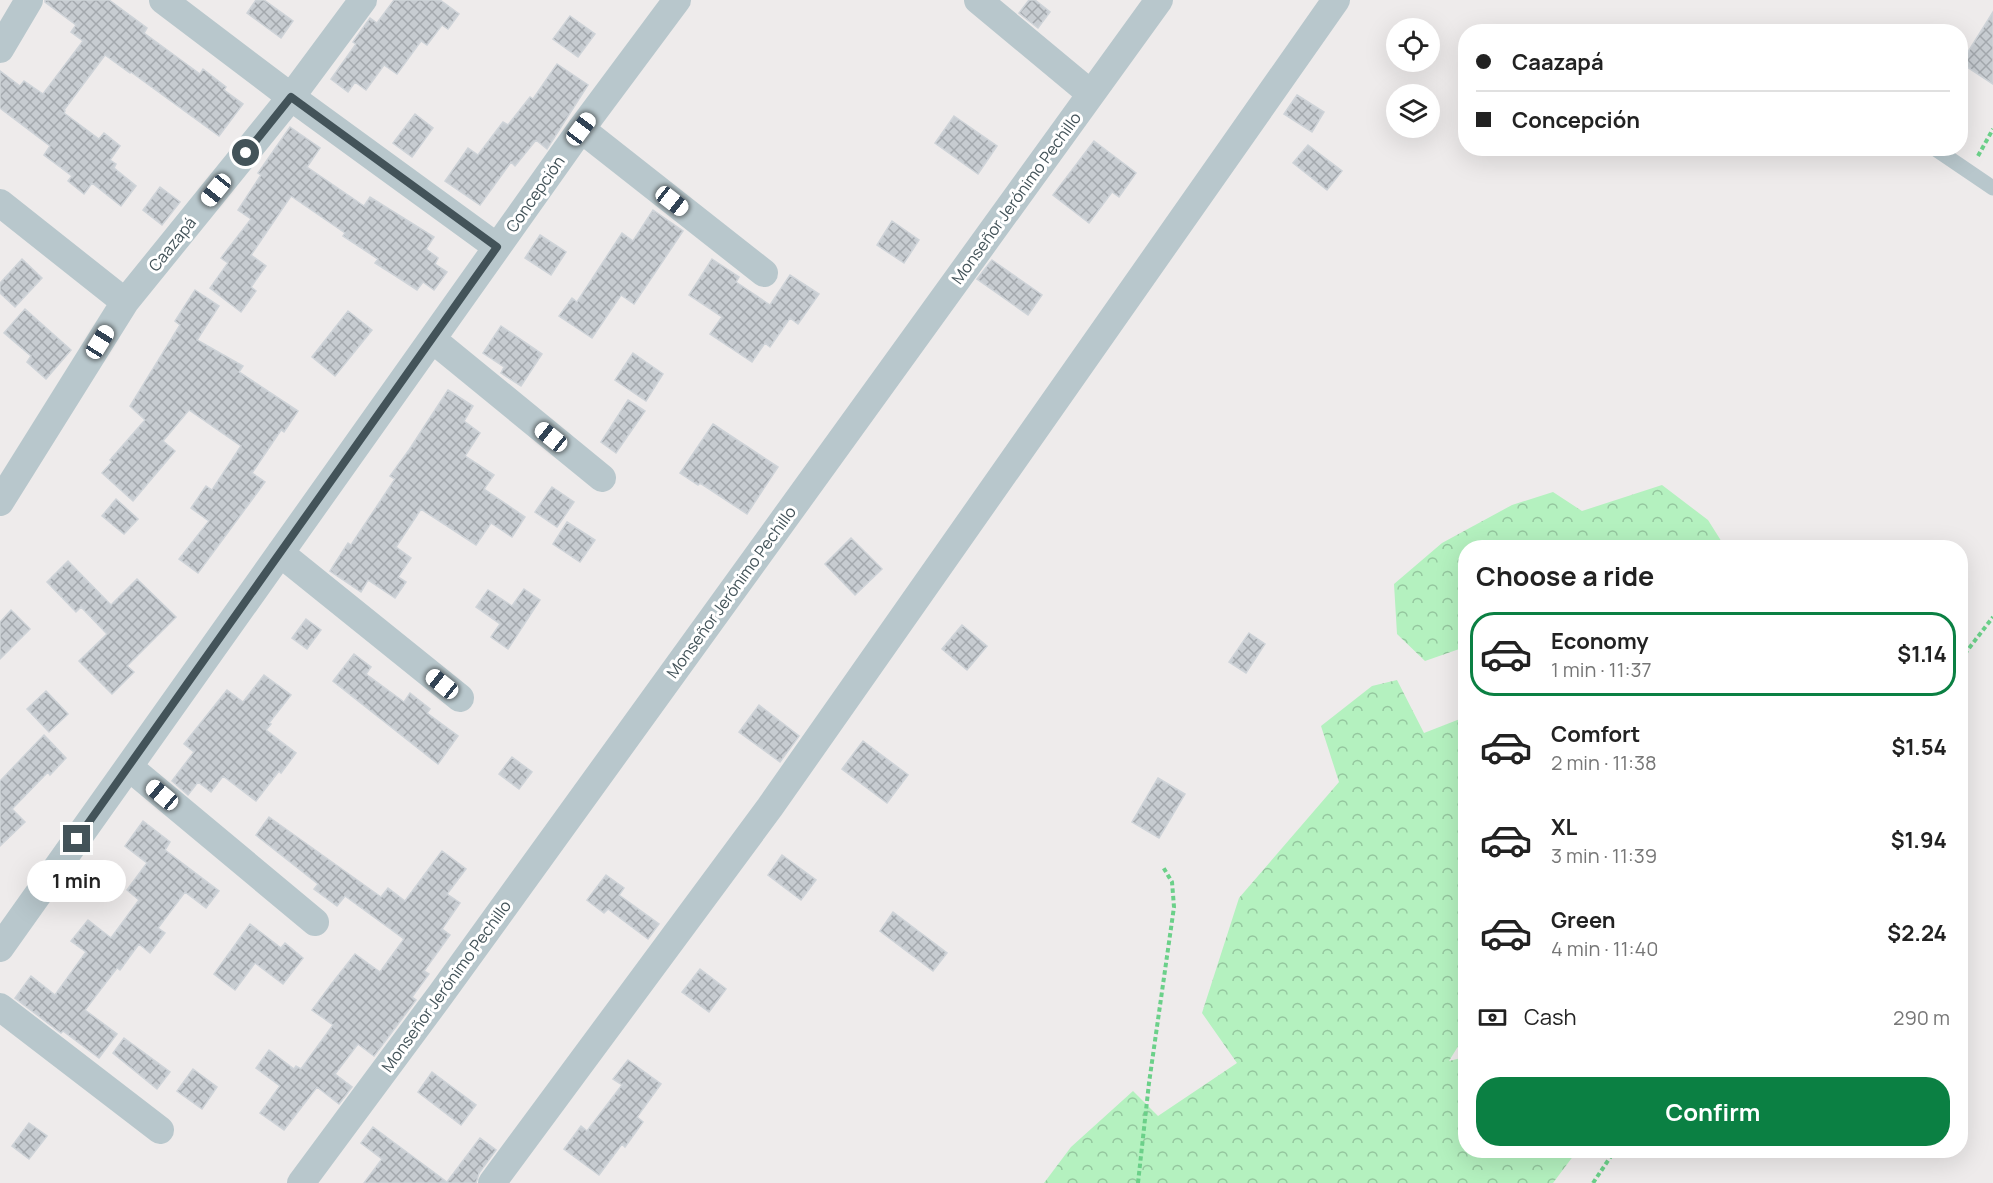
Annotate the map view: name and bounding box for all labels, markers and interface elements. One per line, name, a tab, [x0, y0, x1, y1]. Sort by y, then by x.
map controls	[1386, 18, 1440, 138]
button: locate	[1386, 18, 1440, 72]
text: Caazapá	[1512, 47, 1604, 77]
button: layers	[1386, 84, 1440, 138]
text: Concepción	[1512, 105, 1640, 135]
street label: Monseñor Jerónimo Pechillo	[946, 108, 1086, 288]
car	[563, 109, 599, 149]
route start	[232, 139, 259, 166]
street label: Concepción	[500, 151, 570, 237]
car	[198, 170, 234, 210]
car	[652, 183, 692, 219]
street label: Caazapá	[143, 212, 201, 276]
car	[83, 322, 117, 362]
car	[531, 419, 571, 455]
street label: Monseñor Jerónimo Pechillo	[661, 502, 801, 682]
text: Choose a ride	[1476, 557, 1654, 594]
text: Economy	[1551, 626, 1649, 656]
icon: car	[1479, 627, 1533, 681]
text: $1.14	[1897, 639, 1947, 669]
text: 1 min · 11:37	[1551, 656, 1652, 683]
car	[422, 666, 462, 702]
text: Comfort	[1551, 719, 1640, 749]
icon: car	[1479, 720, 1533, 774]
text: $1.54	[1891, 732, 1947, 762]
text: 2 min · 11:38	[1551, 749, 1657, 776]
car	[142, 777, 182, 813]
text: XL	[1551, 812, 1577, 842]
icon: car	[1479, 813, 1533, 867]
route end	[63, 825, 90, 852]
text: $1.94	[1891, 825, 1947, 855]
text: 3 min · 11:39	[1551, 842, 1657, 869]
callout: 1 min	[28, 860, 127, 902]
text: 1 min	[52, 867, 101, 894]
street label: Monseñor Jerónimo Pechillo	[376, 896, 516, 1076]
text: Green	[1551, 905, 1616, 935]
icon: car	[1479, 906, 1533, 960]
text: $2.24	[1887, 918, 1947, 948]
text: 4 min · 11:40	[1551, 935, 1658, 962]
icon: cash	[1476, 1001, 1509, 1034]
text: Cash	[1524, 1002, 1577, 1032]
text: 290 m	[1893, 1004, 1950, 1031]
button: Confirm	[1476, 1077, 1950, 1146]

